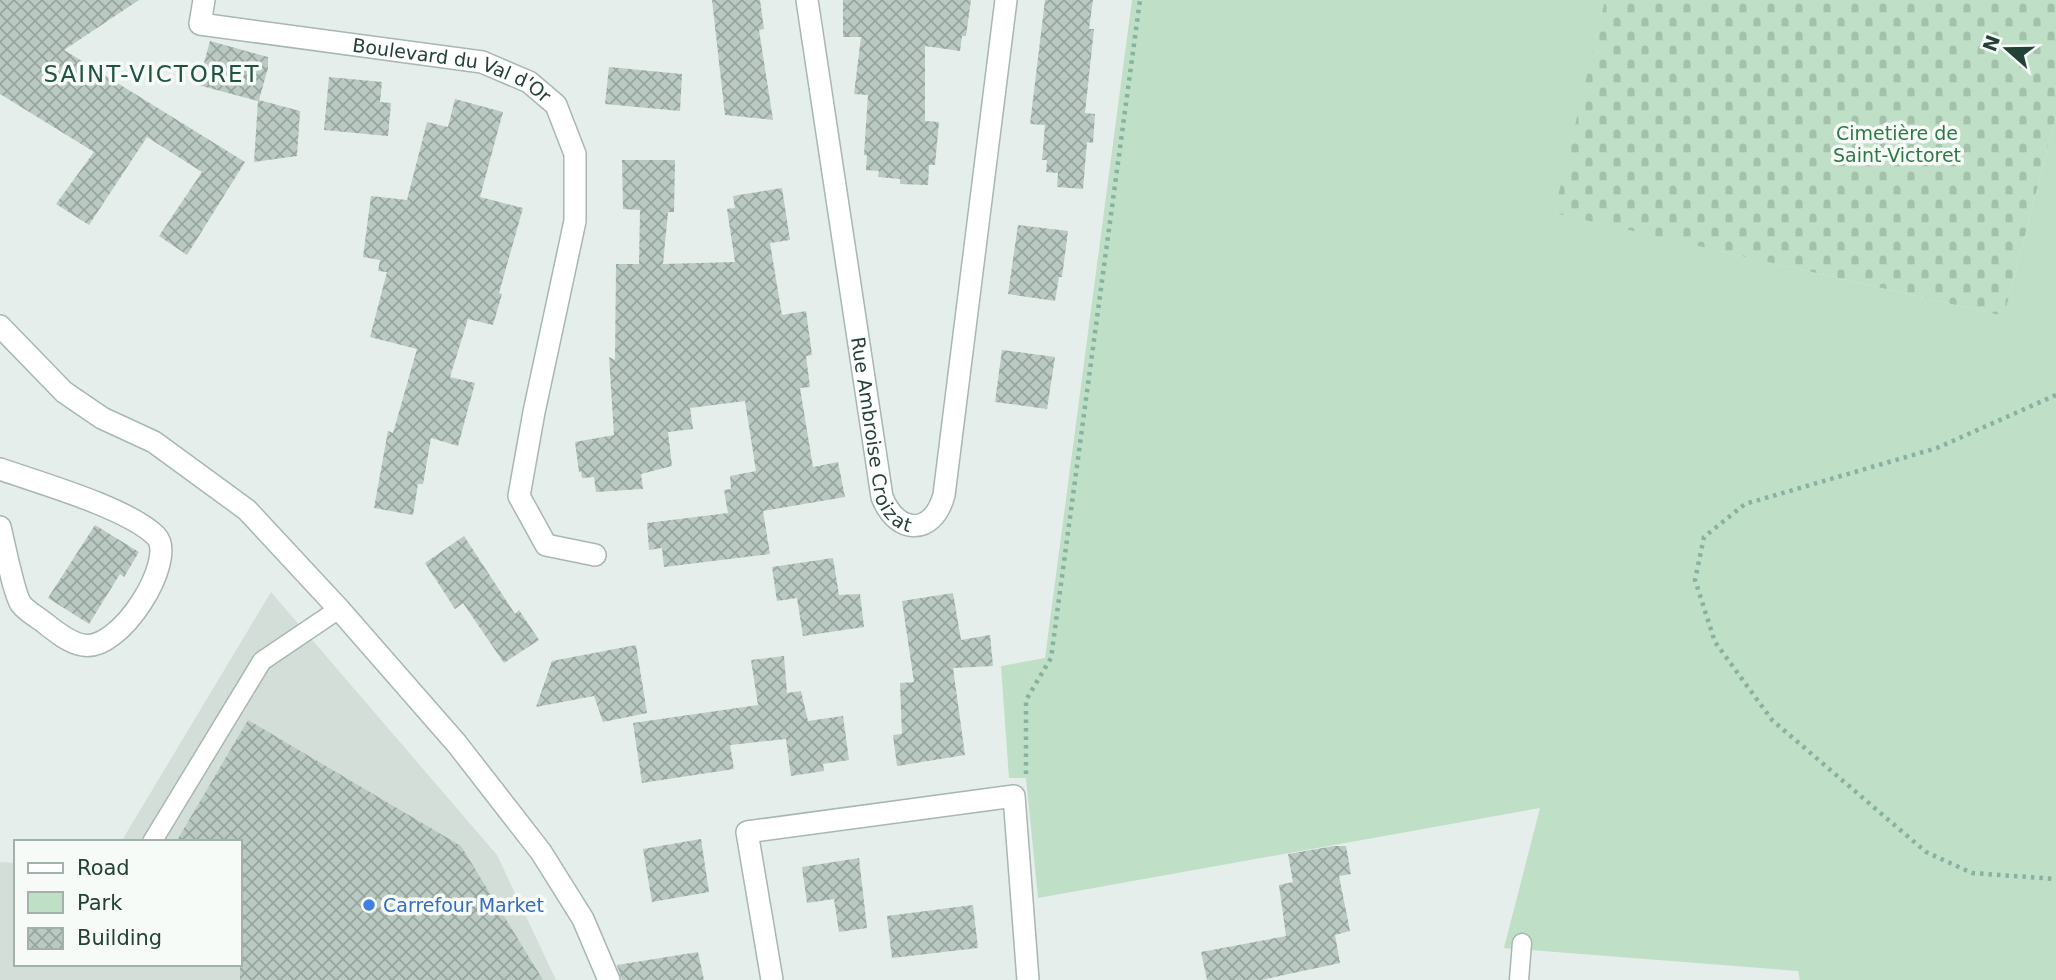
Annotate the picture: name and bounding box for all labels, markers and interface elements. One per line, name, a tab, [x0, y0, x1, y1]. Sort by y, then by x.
north arrow	[1972, 14, 2042, 84]
text: N	[1978, 32, 2004, 54]
street label: Boulevard du Val d'Or	[351, 34, 556, 107]
district label: SAINT-VICTORET	[44, 61, 260, 87]
park label: Cimetière de Saint-Victoret	[1833, 122, 1961, 166]
street label: Rue Ambroise Croizat	[847, 335, 914, 536]
legend	[14, 840, 242, 966]
text: Road	[77, 856, 130, 880]
text: Park	[77, 891, 123, 915]
place label: Carrefour Market	[383, 894, 544, 916]
marker: Carrefour Market	[361, 897, 377, 913]
text: Building	[77, 926, 162, 950]

